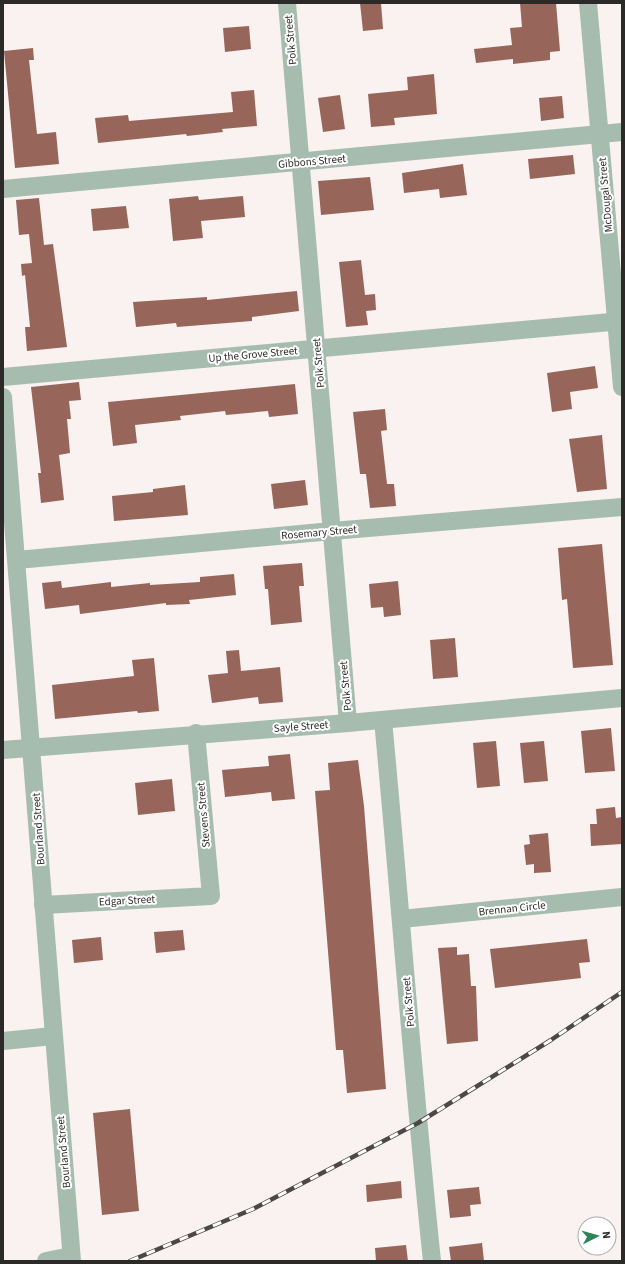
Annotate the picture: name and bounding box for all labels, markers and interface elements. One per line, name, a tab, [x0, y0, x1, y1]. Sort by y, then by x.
street label: Polk Street	[281, 14, 300, 65]
street label: Gibbons Street	[278, 151, 347, 172]
street label: McDougal Street	[595, 157, 616, 233]
street label: Polk Street	[309, 337, 328, 388]
street label: Up the Grove Street	[208, 343, 299, 366]
street label: Rosemary Street	[281, 522, 358, 543]
street label: Polk Street	[336, 660, 355, 711]
street label: Sayle Street	[273, 717, 329, 736]
street label: Stevens Street	[193, 781, 214, 848]
street label: Bourland Street	[28, 792, 49, 866]
street label: Edgar Street	[99, 892, 156, 909]
street label: Brennan Circle	[478, 897, 547, 919]
street label: Polk Street	[399, 976, 418, 1027]
street label: Bourland Street	[53, 1115, 74, 1189]
north arrow	[577, 1216, 617, 1256]
text: N	[599, 1231, 614, 1239]

